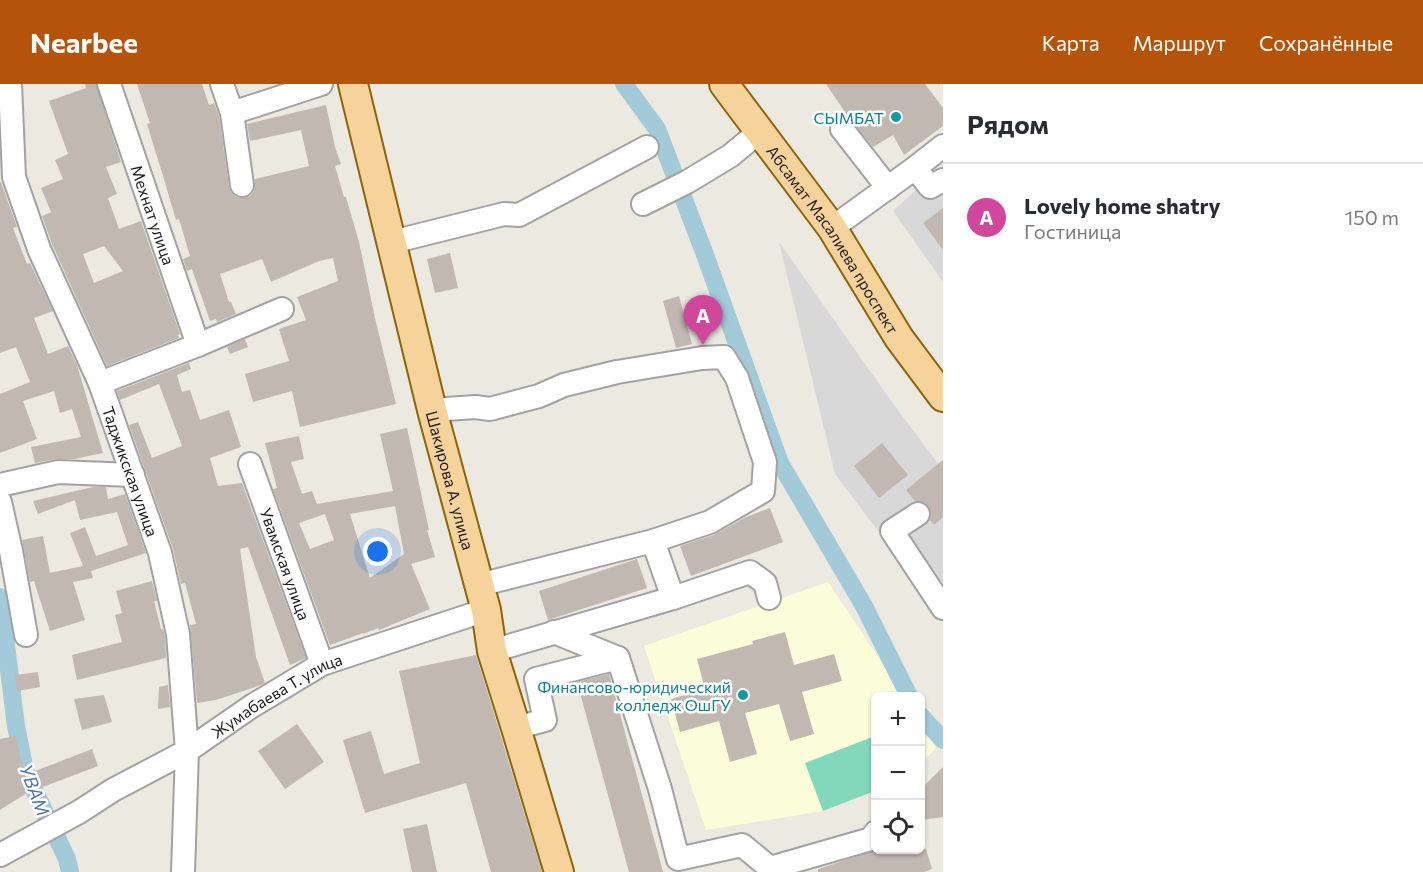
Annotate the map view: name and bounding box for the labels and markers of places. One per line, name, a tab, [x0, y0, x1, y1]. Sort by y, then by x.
place label: СЫМБАТ	[814, 108, 884, 127]
marker: СЫМБАТ	[889, 110, 903, 124]
pin: A	[684, 296, 722, 345]
place label: Финансово-юридический колледж ОшГУ	[537, 677, 731, 714]
marker: Финансово-юридический колледж ОшГУ	[736, 688, 750, 702]

